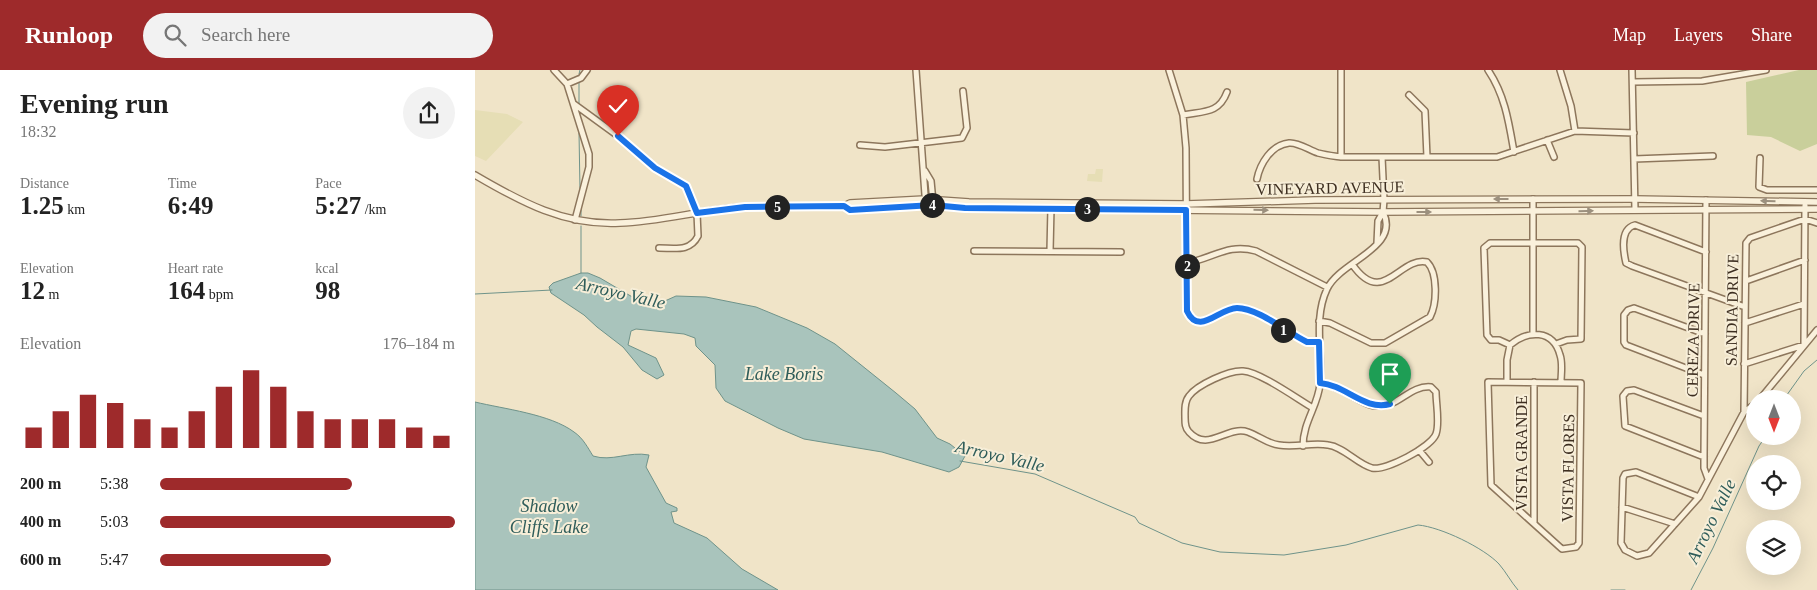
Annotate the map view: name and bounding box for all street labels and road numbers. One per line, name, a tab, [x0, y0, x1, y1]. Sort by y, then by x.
street label: VINEYARD AVENUE	[1256, 178, 1404, 198]
street label: SANDIA DRIVE	[1723, 254, 1741, 366]
street label: CEREZA DRIVE	[1684, 283, 1702, 397]
street label: VISTA GRANDE	[1513, 395, 1530, 511]
street label: VISTA FLORES	[1559, 414, 1577, 522]

